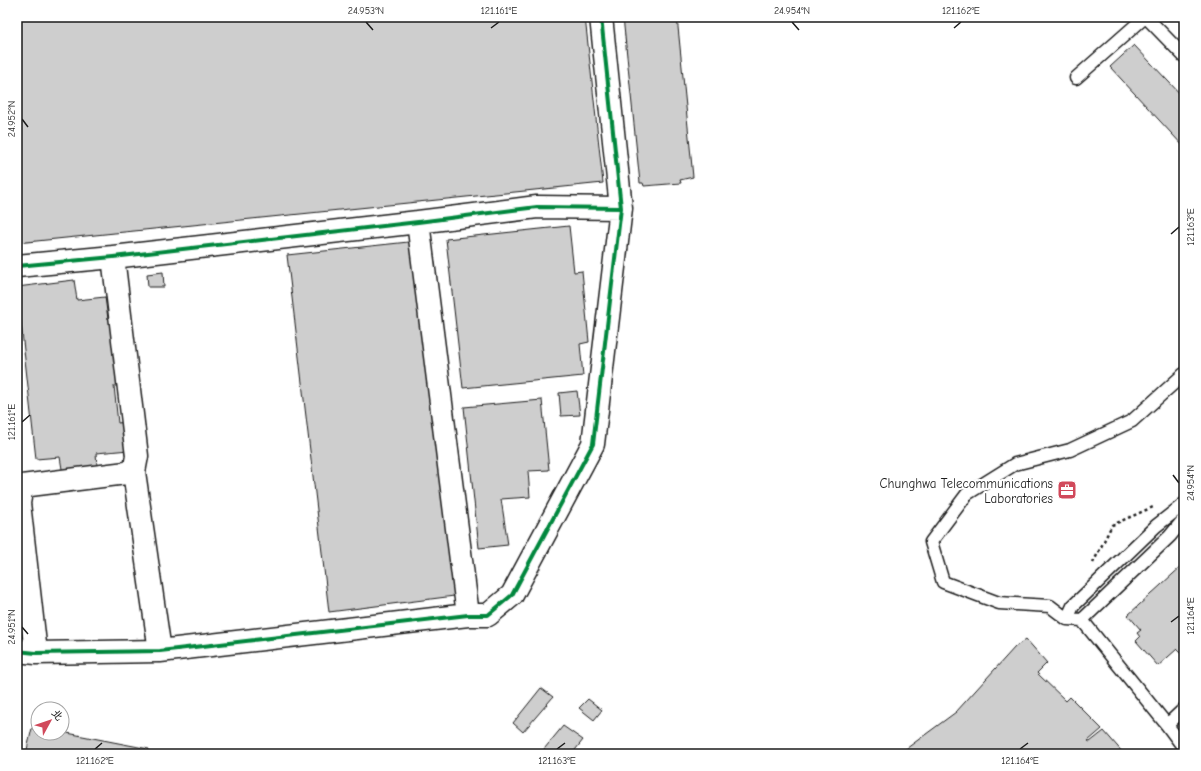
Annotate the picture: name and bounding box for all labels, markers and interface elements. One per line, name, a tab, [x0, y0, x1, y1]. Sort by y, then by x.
text: 24.953°N	[348, 5, 384, 17]
text: 121.161°E	[481, 5, 517, 17]
text: 24.954°N	[774, 5, 810, 17]
text: 121.162°E	[942, 5, 980, 17]
text: 24.952°N	[6, 101, 18, 137]
text: 121.163°E	[1185, 208, 1197, 246]
text: 121.161°E	[6, 404, 18, 440]
text: 24.954°N	[1185, 465, 1197, 501]
place label: Chunghwa Telecommunications Laboratories	[880, 476, 1053, 506]
office icon: Chunghwa Telecommunications Laboratories	[1056, 479, 1078, 501]
text: 121.164°E	[1185, 597, 1197, 635]
text: 24.951°N	[6, 609, 18, 645]
north arrow	[30, 701, 70, 741]
text: 北	[49, 707, 66, 723]
text: 121.162°E	[76, 755, 114, 767]
text: 121.163°E	[538, 755, 576, 767]
text: 121.164°E	[1001, 755, 1039, 767]

